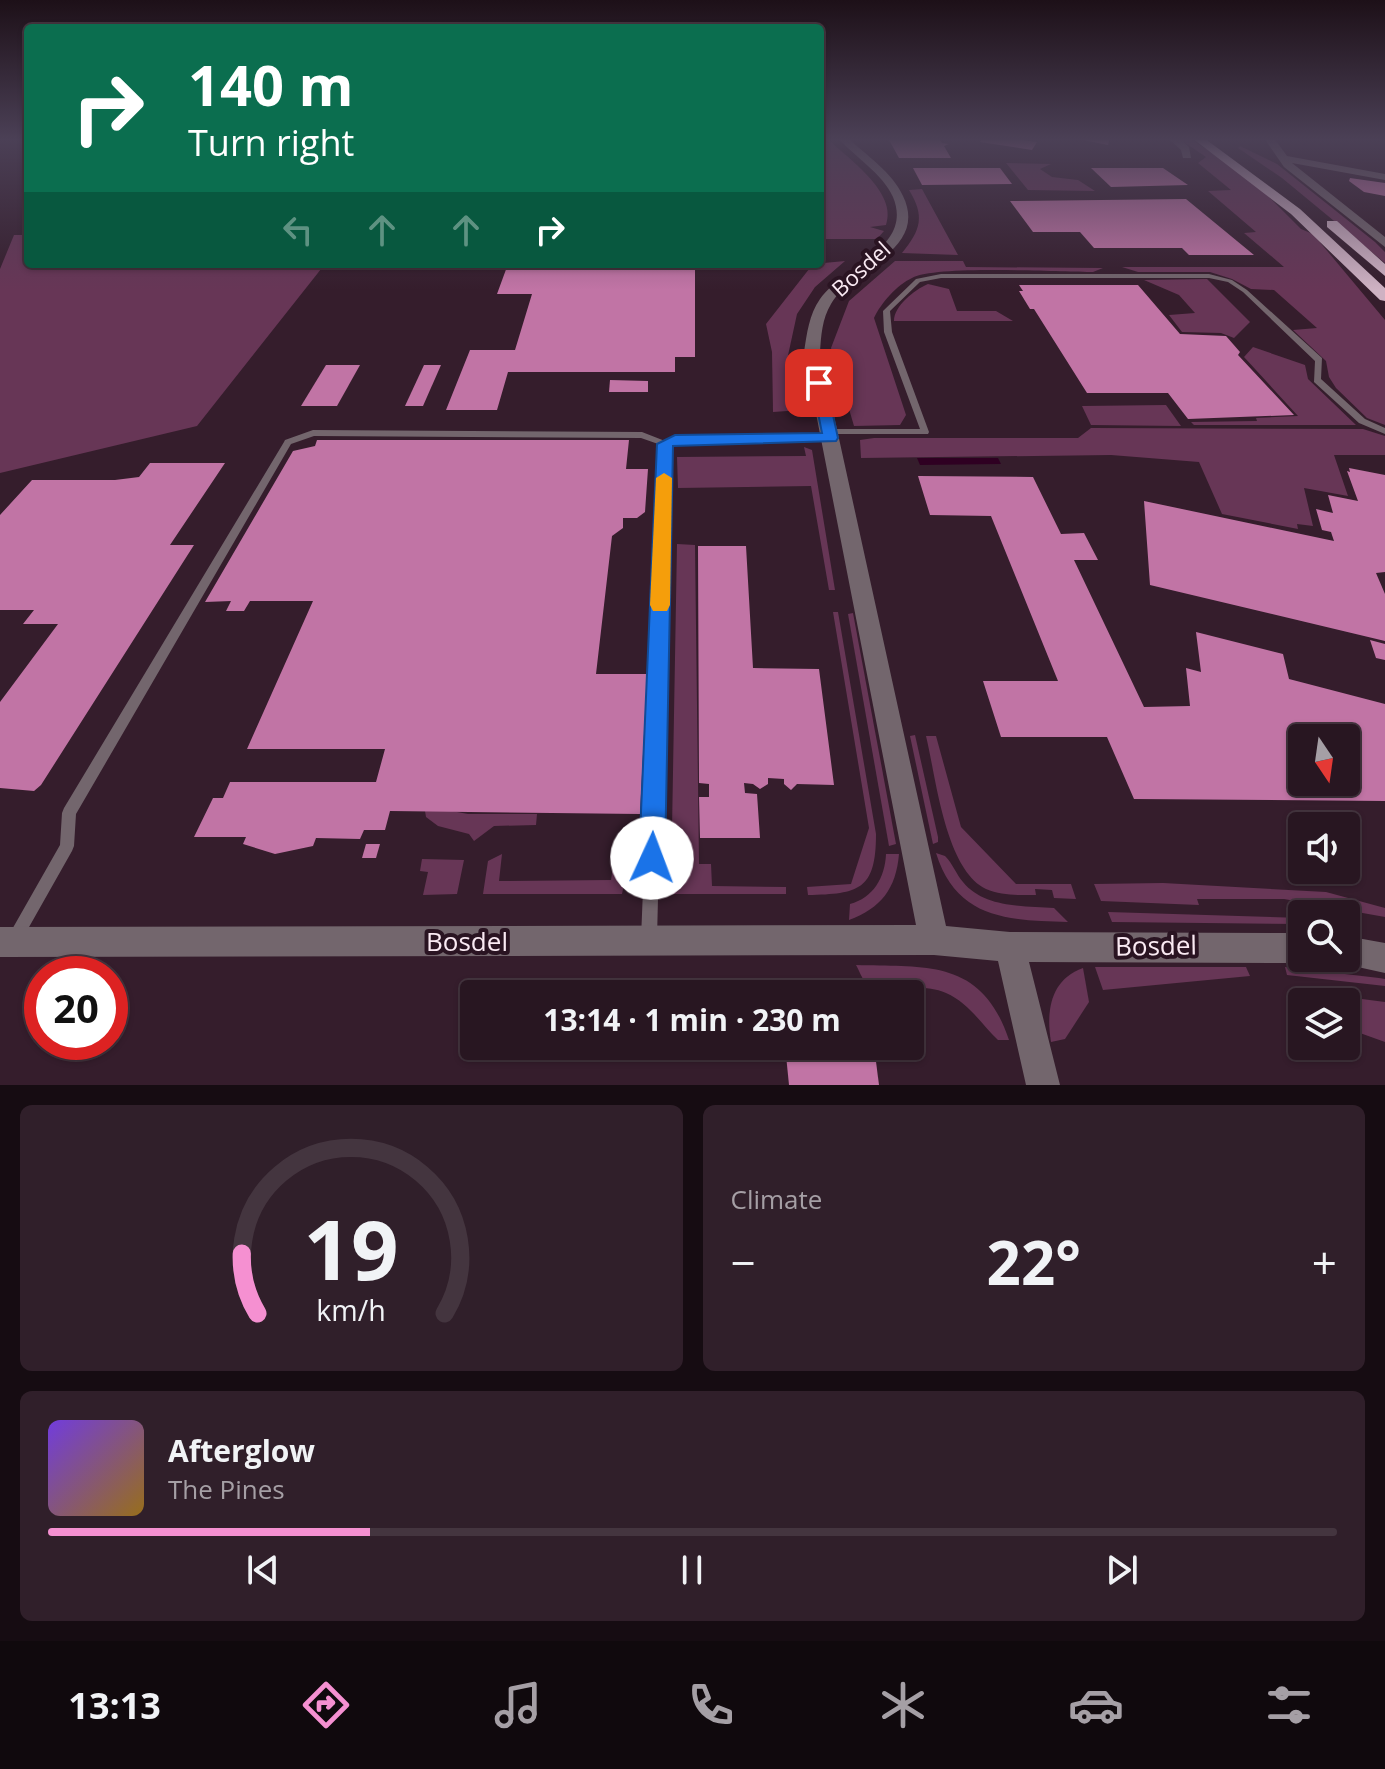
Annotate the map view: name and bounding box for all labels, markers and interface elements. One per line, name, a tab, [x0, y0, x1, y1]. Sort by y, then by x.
text: 140 m	[188, 46, 354, 122]
icon: right	[56, 56, 160, 160]
text: Turn right	[188, 118, 354, 167]
icon: left	[276, 208, 320, 252]
icon: ahead	[360, 208, 404, 252]
icon: ahead	[444, 208, 488, 252]
icon: right	[528, 208, 572, 252]
street label: Bosdel	[825, 234, 896, 303]
pin	[785, 349, 853, 417]
icon: arrive	[797, 361, 841, 405]
north arrow	[1288, 724, 1360, 796]
map controls	[1288, 724, 1360, 1060]
button: sound	[1288, 812, 1360, 884]
position arrow	[610, 816, 694, 900]
button: search	[1288, 900, 1360, 972]
street label: Bosdel	[426, 923, 508, 959]
street label: Bosdel	[1115, 926, 1197, 964]
speed limit sign: 20	[24, 956, 128, 1060]
button: layers	[1288, 988, 1360, 1060]
text: 13:14 · 1 min · 230 m	[543, 999, 841, 1040]
text: Climate	[731, 1181, 822, 1217]
text: 19	[304, 1191, 399, 1304]
text: 22°	[987, 1221, 1081, 1303]
text: −	[731, 1232, 756, 1292]
text: +	[1312, 1232, 1337, 1292]
text: km/h	[317, 1290, 386, 1329]
text: Afterglow	[168, 1430, 315, 1471]
text: The Pines	[168, 1471, 285, 1507]
icon: previous	[241, 1548, 285, 1592]
icon: pause	[670, 1548, 714, 1592]
icon: next	[1100, 1548, 1144, 1592]
icon: directions	[298, 1677, 354, 1733]
icon: music	[490, 1677, 546, 1733]
icon: phone	[683, 1677, 739, 1733]
icon: climate	[875, 1677, 931, 1733]
icon: car	[1068, 1677, 1124, 1733]
icon: filters	[1261, 1677, 1317, 1733]
text: 13:13	[68, 1681, 161, 1730]

